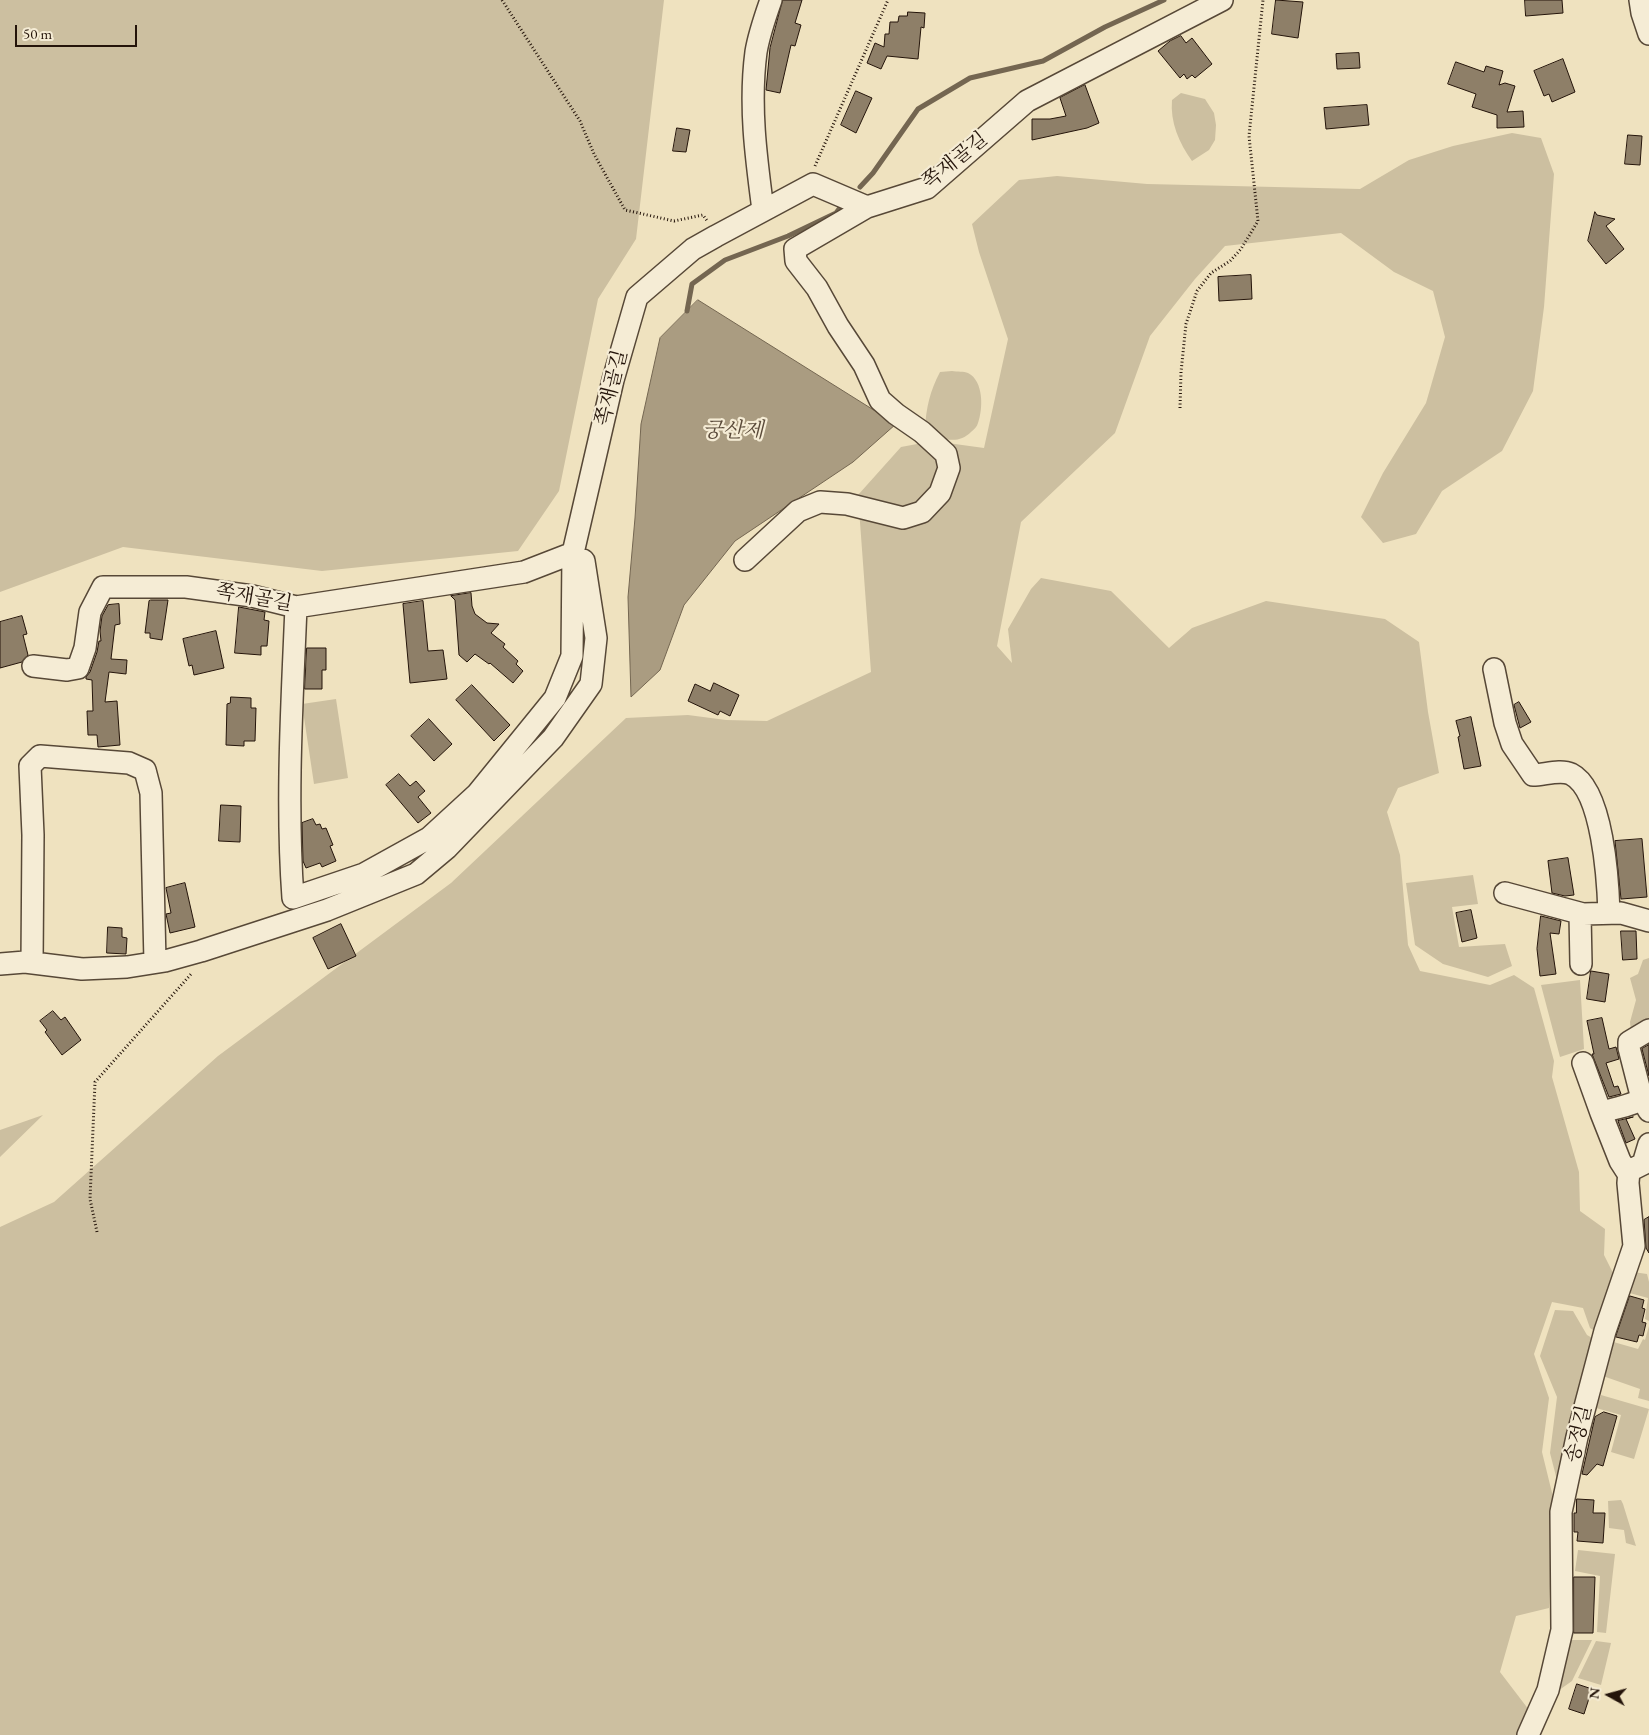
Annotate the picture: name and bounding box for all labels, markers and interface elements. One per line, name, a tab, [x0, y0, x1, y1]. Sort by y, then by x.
scale bar	[18, 15, 140, 47]
text: 50 m	[23, 24, 52, 43]
street label: 쪽재골길	[917, 127, 993, 195]
street label: 쪽재골길	[591, 348, 633, 428]
water label: 궁산제	[703, 418, 763, 444]
street label: 쪽재골길	[214, 579, 294, 617]
street label: 송정길	[1561, 1403, 1597, 1465]
north arrow	[1584, 1670, 1634, 1720]
text: N	[1584, 1686, 1604, 1700]

